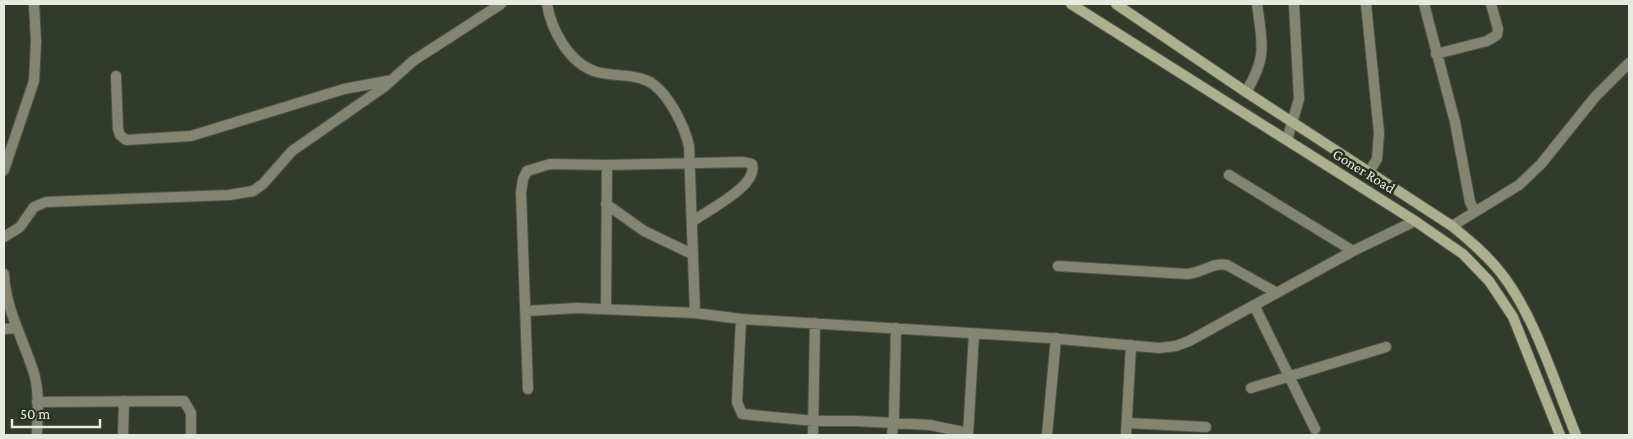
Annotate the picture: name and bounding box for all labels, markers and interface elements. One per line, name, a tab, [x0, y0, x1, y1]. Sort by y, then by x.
street label: Goner Road	[1330, 146, 1398, 196]
scale bar	[12, 396, 100, 428]
text: 50 m	[20, 406, 50, 422]

